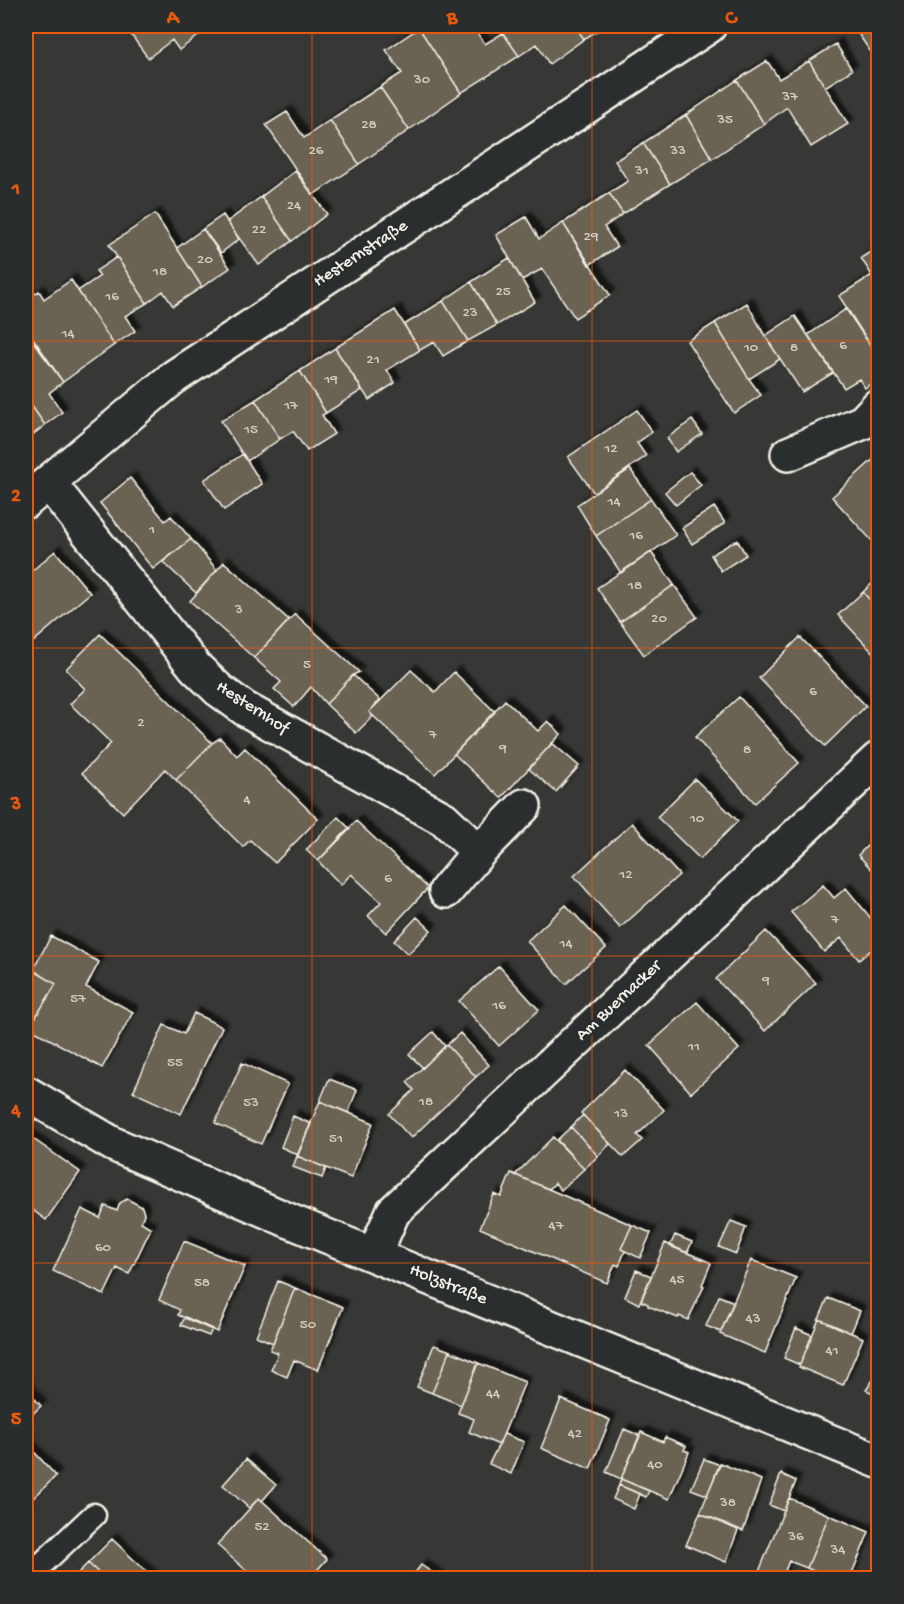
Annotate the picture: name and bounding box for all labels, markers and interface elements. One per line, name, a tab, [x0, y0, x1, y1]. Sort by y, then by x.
text: A	[166, 8, 181, 31]
text: B	[446, 8, 458, 31]
text: C	[725, 8, 739, 31]
house number: 30	[413, 71, 431, 89]
house number: 37	[781, 88, 799, 106]
house number: 35	[716, 111, 733, 129]
house number: 28	[361, 116, 377, 134]
house number: 26	[309, 142, 324, 160]
house number: 33	[669, 142, 686, 160]
house number: 31	[634, 162, 649, 180]
text: 1	[11, 179, 20, 202]
house number: 24	[287, 197, 301, 215]
street label: Hesternstraße	[310, 215, 413, 292]
house number: 22	[252, 221, 266, 239]
house number: 29	[584, 228, 599, 246]
house number: 20	[197, 251, 213, 269]
house number: 18	[152, 263, 167, 281]
house number: 25	[495, 283, 511, 301]
house number: 16	[104, 288, 119, 306]
house number: 23	[462, 304, 478, 322]
house number: 14	[60, 325, 75, 343]
house number: 6	[839, 337, 847, 355]
house number: 10	[743, 339, 759, 357]
house number: 8	[790, 339, 798, 357]
house number: 21	[366, 351, 380, 369]
house number: 19	[323, 371, 338, 389]
house number: 17	[283, 397, 299, 415]
house number: 15	[243, 421, 258, 439]
house number: 12	[603, 440, 618, 458]
text: 2	[11, 486, 21, 509]
house number: 14	[606, 493, 621, 511]
house number: 1	[148, 521, 155, 539]
house number: 16	[628, 527, 643, 545]
house number: 18	[627, 577, 642, 595]
house number: 3	[234, 601, 243, 619]
house number: 20	[651, 610, 667, 628]
house number: 5	[303, 656, 311, 674]
street label: Hesternhof	[212, 677, 293, 740]
house number: 6	[809, 683, 817, 701]
house number: 2	[137, 714, 145, 732]
house number: 7	[428, 726, 438, 744]
house number: 9	[498, 740, 507, 758]
house number: 8	[743, 741, 751, 759]
house number: 4	[243, 791, 251, 809]
text: 3	[10, 794, 21, 817]
house number: 10	[689, 810, 705, 828]
house number: 12	[618, 866, 633, 884]
house number: 6	[384, 870, 392, 888]
house number: 7	[830, 911, 840, 929]
house number: 14	[558, 935, 573, 953]
street label: Am Buernacker	[572, 955, 667, 1046]
house number: 9	[761, 972, 770, 990]
house number: 57	[70, 990, 87, 1008]
house number: 16	[491, 997, 506, 1015]
house number: 11	[687, 1038, 700, 1056]
house number: 55	[167, 1054, 183, 1072]
house number: 18	[418, 1093, 433, 1111]
house number: 53	[243, 1094, 259, 1112]
text: 4	[10, 1101, 21, 1124]
house number: 13	[613, 1105, 628, 1123]
house number: 51	[329, 1130, 343, 1148]
house number: 47	[549, 1217, 565, 1235]
house number: 60	[95, 1239, 112, 1257]
street label: Holzstraße	[406, 1260, 491, 1310]
house number: 45	[670, 1271, 685, 1289]
house number: 58	[194, 1274, 210, 1292]
house number: 43	[746, 1310, 761, 1328]
house number: 50	[300, 1316, 317, 1334]
house number: 41	[825, 1342, 839, 1360]
house number: 44	[486, 1385, 500, 1403]
text: 5	[11, 1409, 22, 1432]
house number: 42	[568, 1425, 582, 1443]
house number: 40	[647, 1456, 663, 1474]
house number: 38	[719, 1494, 736, 1512]
house number: 52	[254, 1518, 270, 1536]
house number: 36	[787, 1528, 804, 1546]
house number: 34	[830, 1541, 845, 1559]

